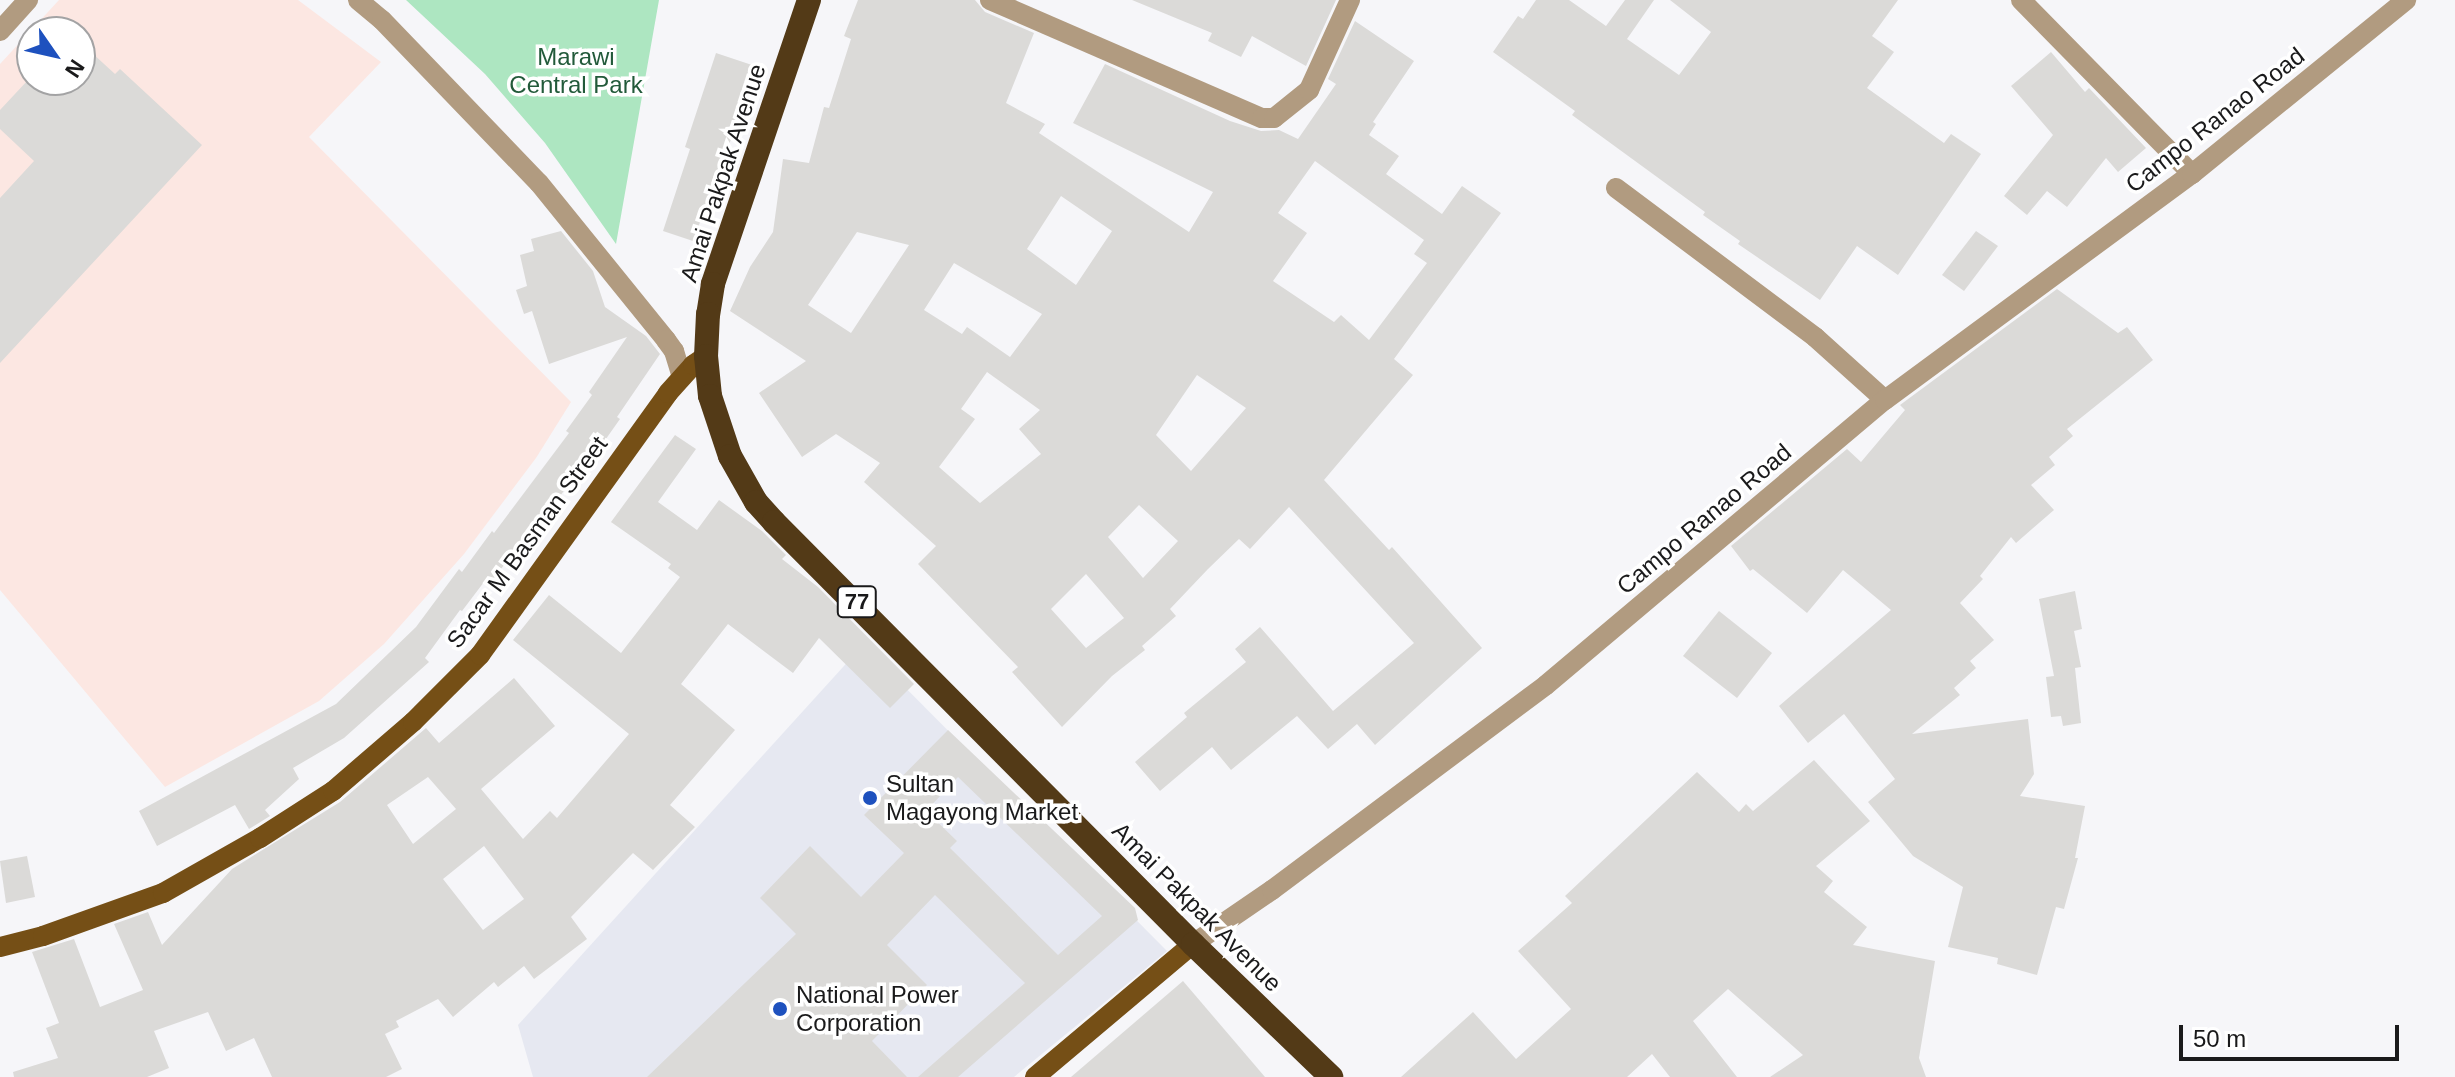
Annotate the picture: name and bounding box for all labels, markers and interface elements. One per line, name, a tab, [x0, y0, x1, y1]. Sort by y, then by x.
north arrow	[16, 16, 96, 96]
street label: Campo Ranao Road	[2120, 41, 2310, 199]
park label: Marawi Central Park	[509, 43, 643, 99]
text: N	[60, 55, 89, 82]
street label: Amai Pakpak Avenue	[674, 60, 772, 286]
street label: Sacar M Basman Street	[440, 430, 614, 654]
street label: Campo Ranao Road	[1611, 438, 1797, 600]
road number: 77	[835, 584, 879, 620]
place label: Sultan Magayong Market	[886, 770, 1078, 826]
marker: Sultan Magayong Market	[861, 789, 879, 807]
street label: Amai Pakpak Avenue	[1106, 816, 1288, 998]
place label: National Power Corporation	[796, 981, 959, 1037]
marker: National Power Corporation	[771, 1000, 789, 1018]
scale bar	[2183, 1009, 2403, 1059]
text: 50 m	[2193, 1025, 2246, 1052]

